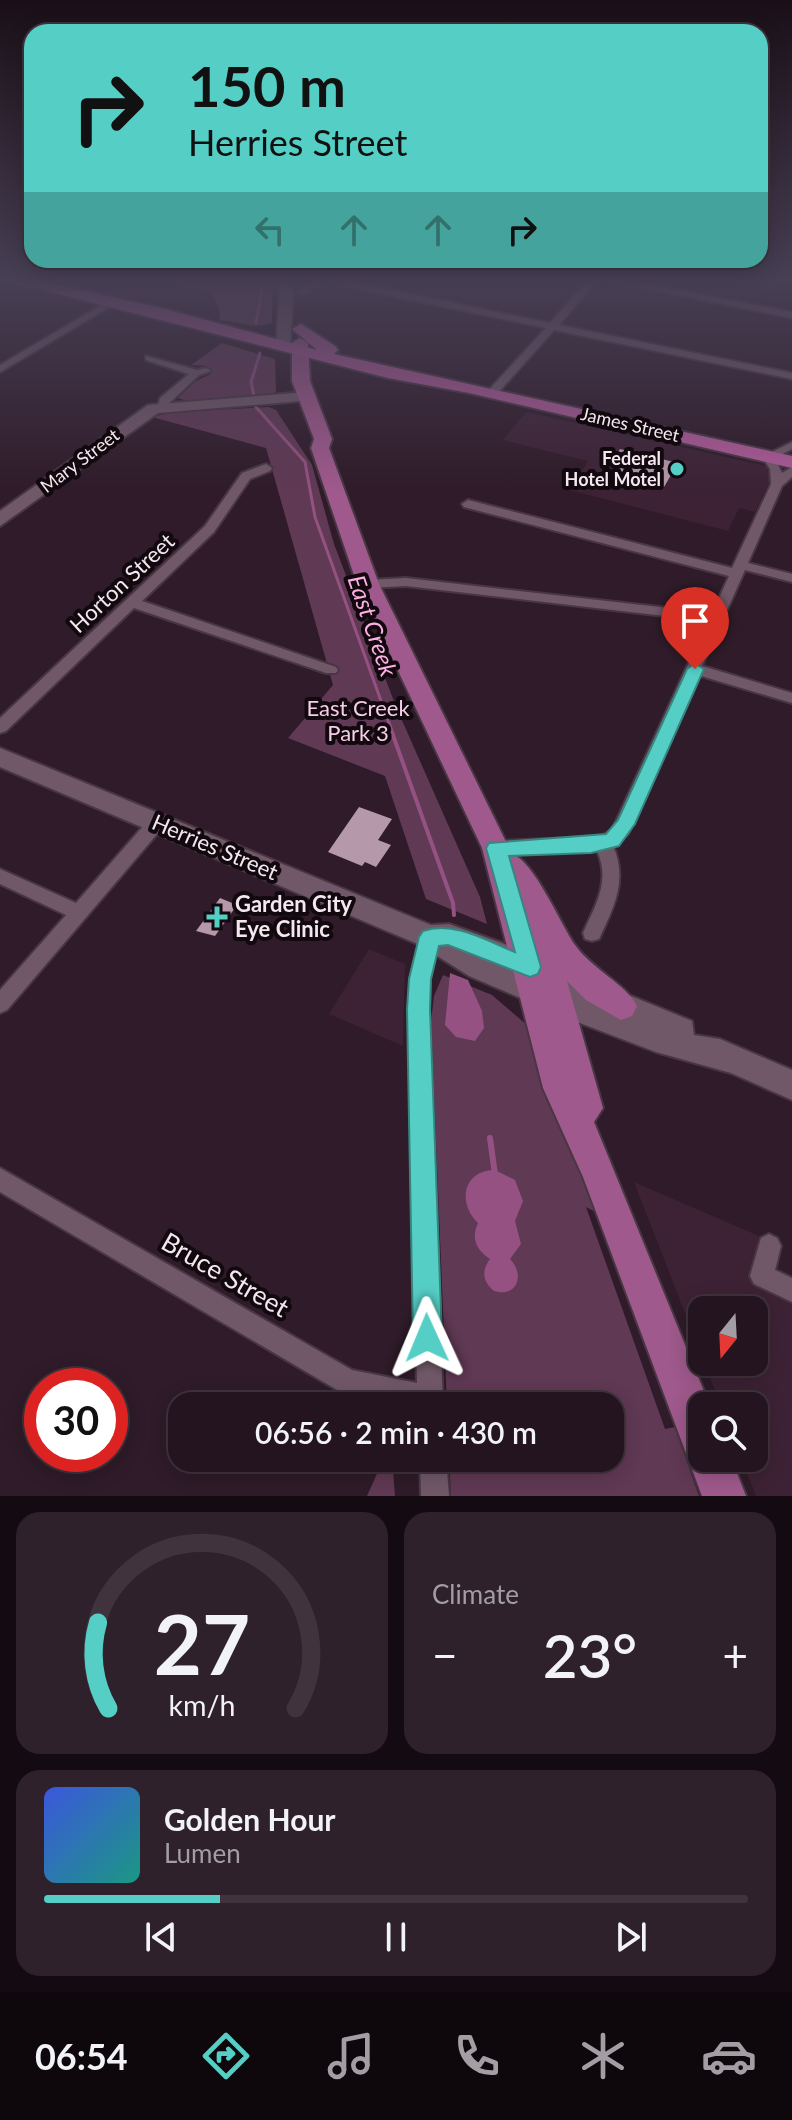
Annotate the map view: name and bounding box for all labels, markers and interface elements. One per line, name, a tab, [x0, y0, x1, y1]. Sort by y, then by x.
text: 150 m	[188, 52, 346, 119]
icon: right	[56, 56, 160, 160]
text: Herries Street	[188, 120, 407, 164]
icon: left	[248, 208, 292, 252]
icon: ahead	[332, 208, 376, 252]
icon: ahead	[416, 208, 460, 252]
icon: right	[500, 208, 544, 252]
street label: James Street	[579, 402, 682, 446]
street label: Mary Street	[36, 423, 123, 497]
place label: Federal Hotel Motel	[565, 447, 661, 490]
marker: Federal Hotel Motel	[668, 460, 686, 478]
street label: Horton Street	[64, 527, 180, 638]
water label: East Creek	[343, 571, 404, 681]
pin	[661, 587, 729, 669]
icon: arrive	[673, 599, 717, 643]
park label: East Creek Park 3	[306, 694, 410, 746]
street label: Herries Street	[148, 808, 282, 885]
place label: Garden City Eye Clinic	[235, 890, 352, 942]
marker: Garden City Eye Clinic	[206, 906, 228, 928]
street label: Bruce Street	[156, 1225, 295, 1324]
position arrow	[385, 1296, 469, 1380]
north arrow	[688, 1296, 768, 1376]
map controls	[688, 1296, 768, 1472]
speed limit sign: 30	[24, 1368, 128, 1472]
button: search	[688, 1392, 768, 1472]
text: 06:56 · 2 min · 430 m	[255, 1414, 537, 1450]
text: Climate	[432, 1578, 519, 1610]
text: 27	[154, 1593, 250, 1693]
text: 23°	[543, 1619, 637, 1691]
text: −	[432, 1629, 458, 1681]
text: +	[722, 1629, 748, 1681]
text: km/h	[169, 1688, 235, 1722]
text: Golden Hour	[164, 1801, 336, 1837]
text: Lumen	[164, 1837, 241, 1869]
icon: previous	[139, 1915, 183, 1959]
icon: pause	[374, 1915, 418, 1959]
icon: next	[609, 1915, 653, 1959]
icon: directions	[198, 2028, 254, 2084]
icon: music	[323, 2028, 379, 2084]
icon: phone	[449, 2028, 505, 2084]
icon: climate	[575, 2028, 631, 2084]
icon: car	[701, 2028, 757, 2084]
text: 06:54	[35, 2034, 128, 2078]

